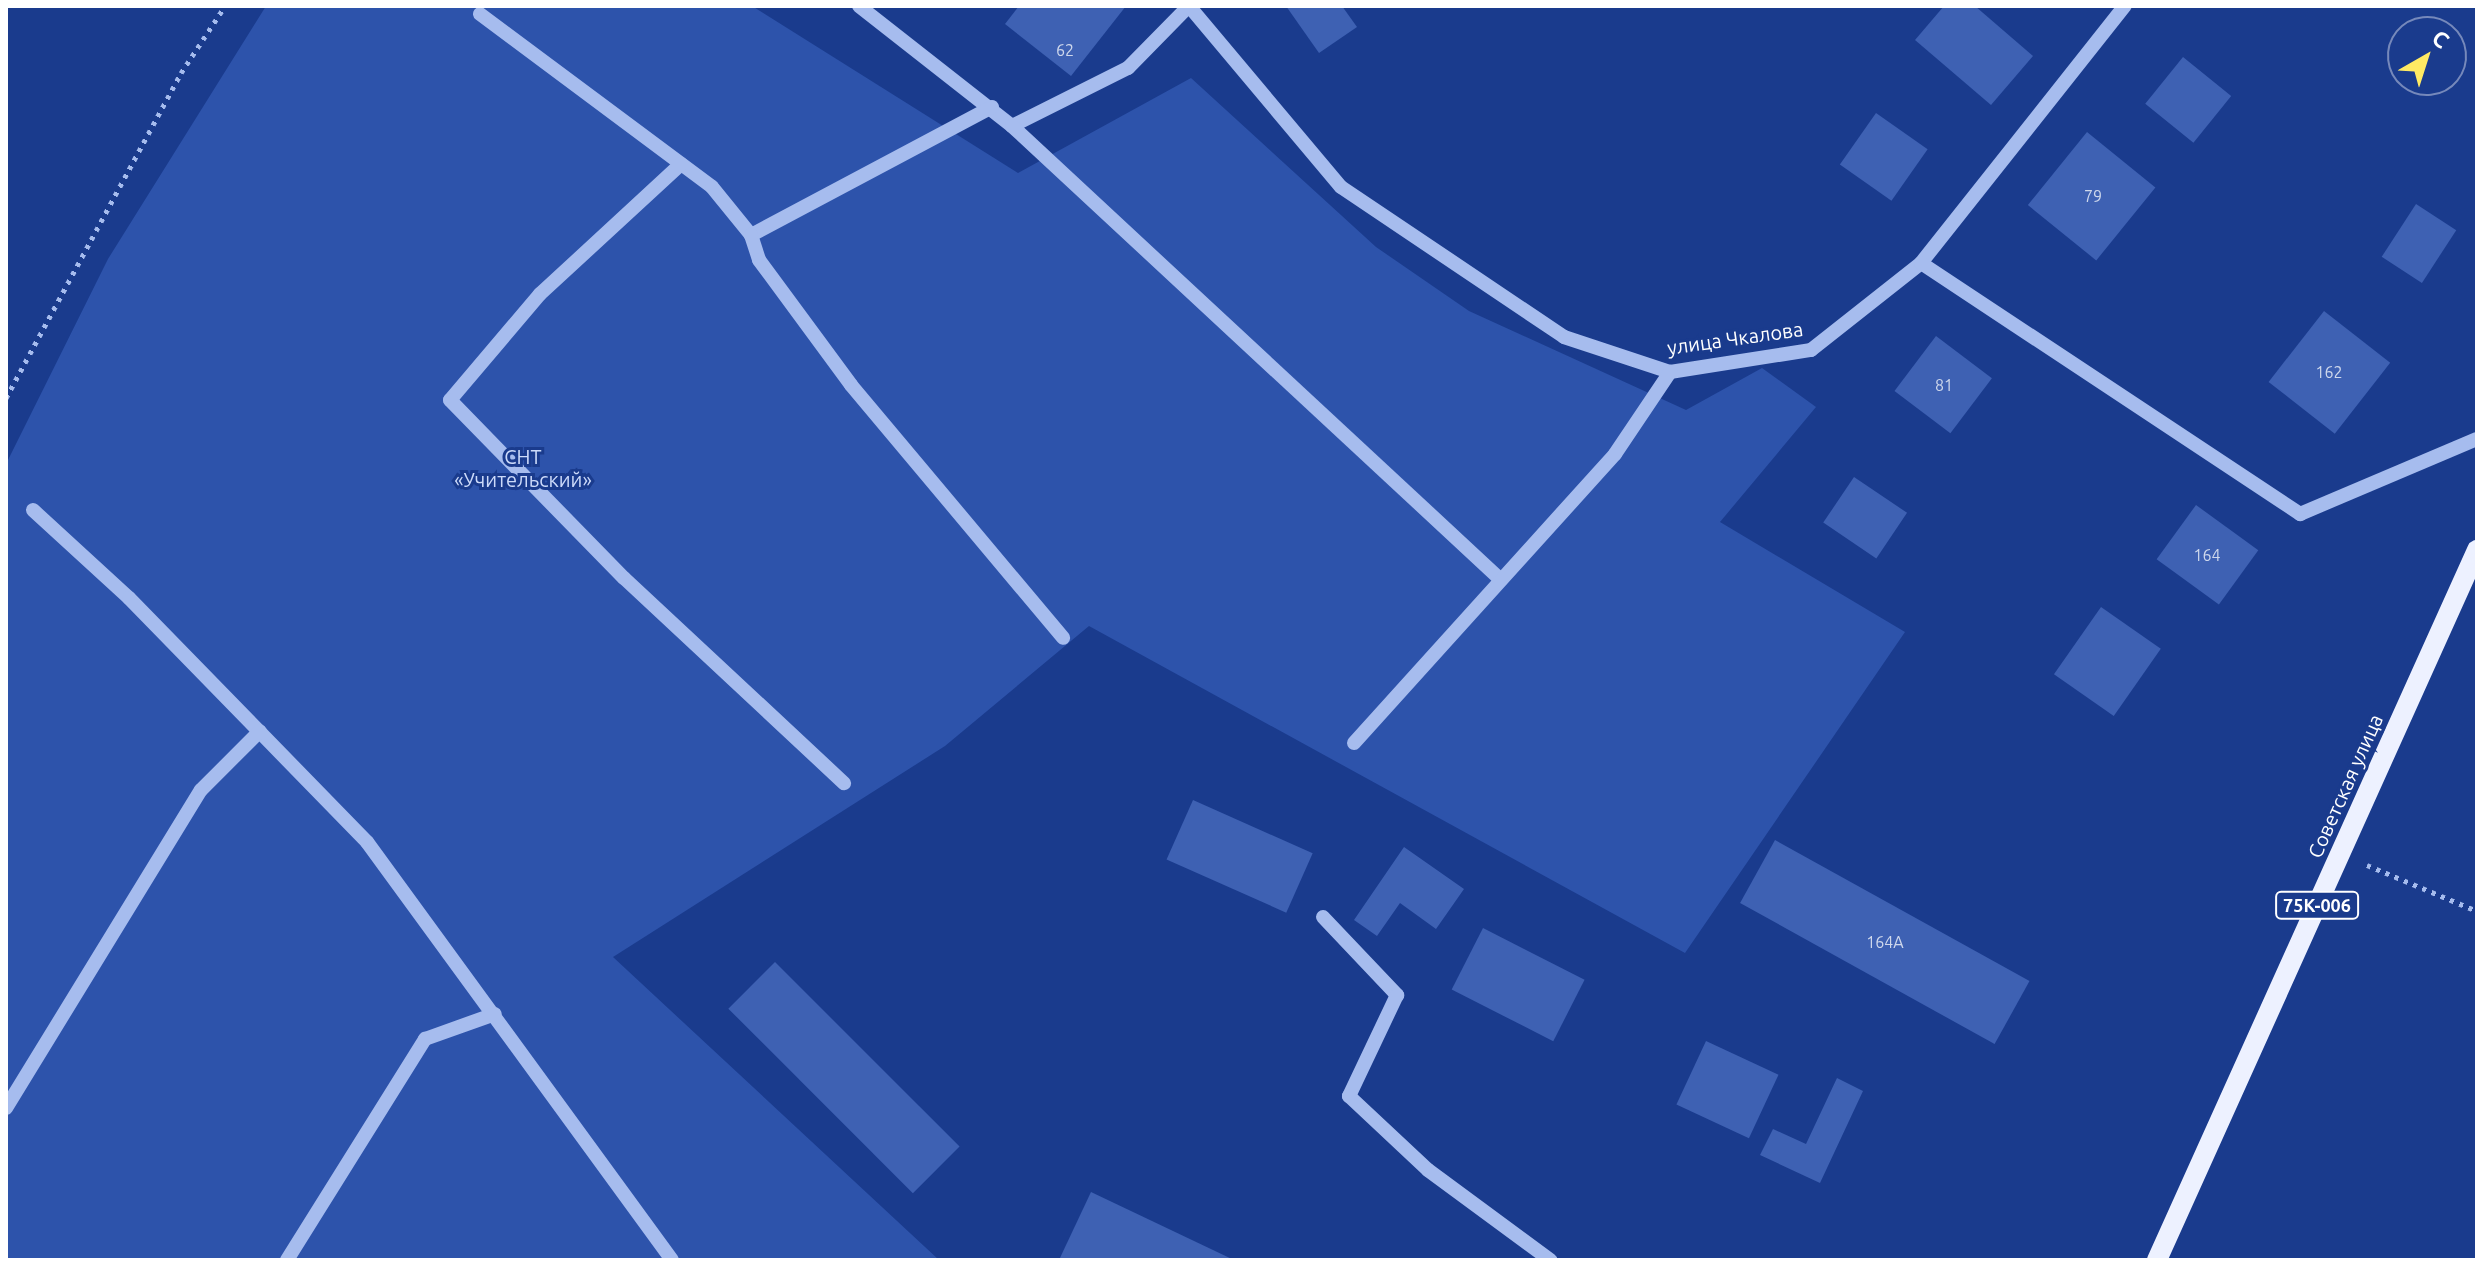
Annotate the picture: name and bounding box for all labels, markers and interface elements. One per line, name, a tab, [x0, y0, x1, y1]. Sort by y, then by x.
north arrow	[2387, 16, 2467, 96]
text: С	[2428, 24, 2454, 53]
house number: 62	[1056, 40, 1074, 60]
house number: 79	[2084, 186, 2102, 206]
street label: улица Чкалова	[1666, 317, 1804, 359]
house number: 162	[2315, 362, 2343, 382]
house number: 81	[1935, 375, 1953, 395]
park label: СНТ «Учительский»	[454, 444, 592, 491]
house number: 164	[2193, 545, 2221, 565]
street label: Советская улица	[2303, 710, 2387, 862]
road number: 75К-006	[2275, 891, 2359, 919]
house number: 164А	[1866, 932, 1904, 952]

